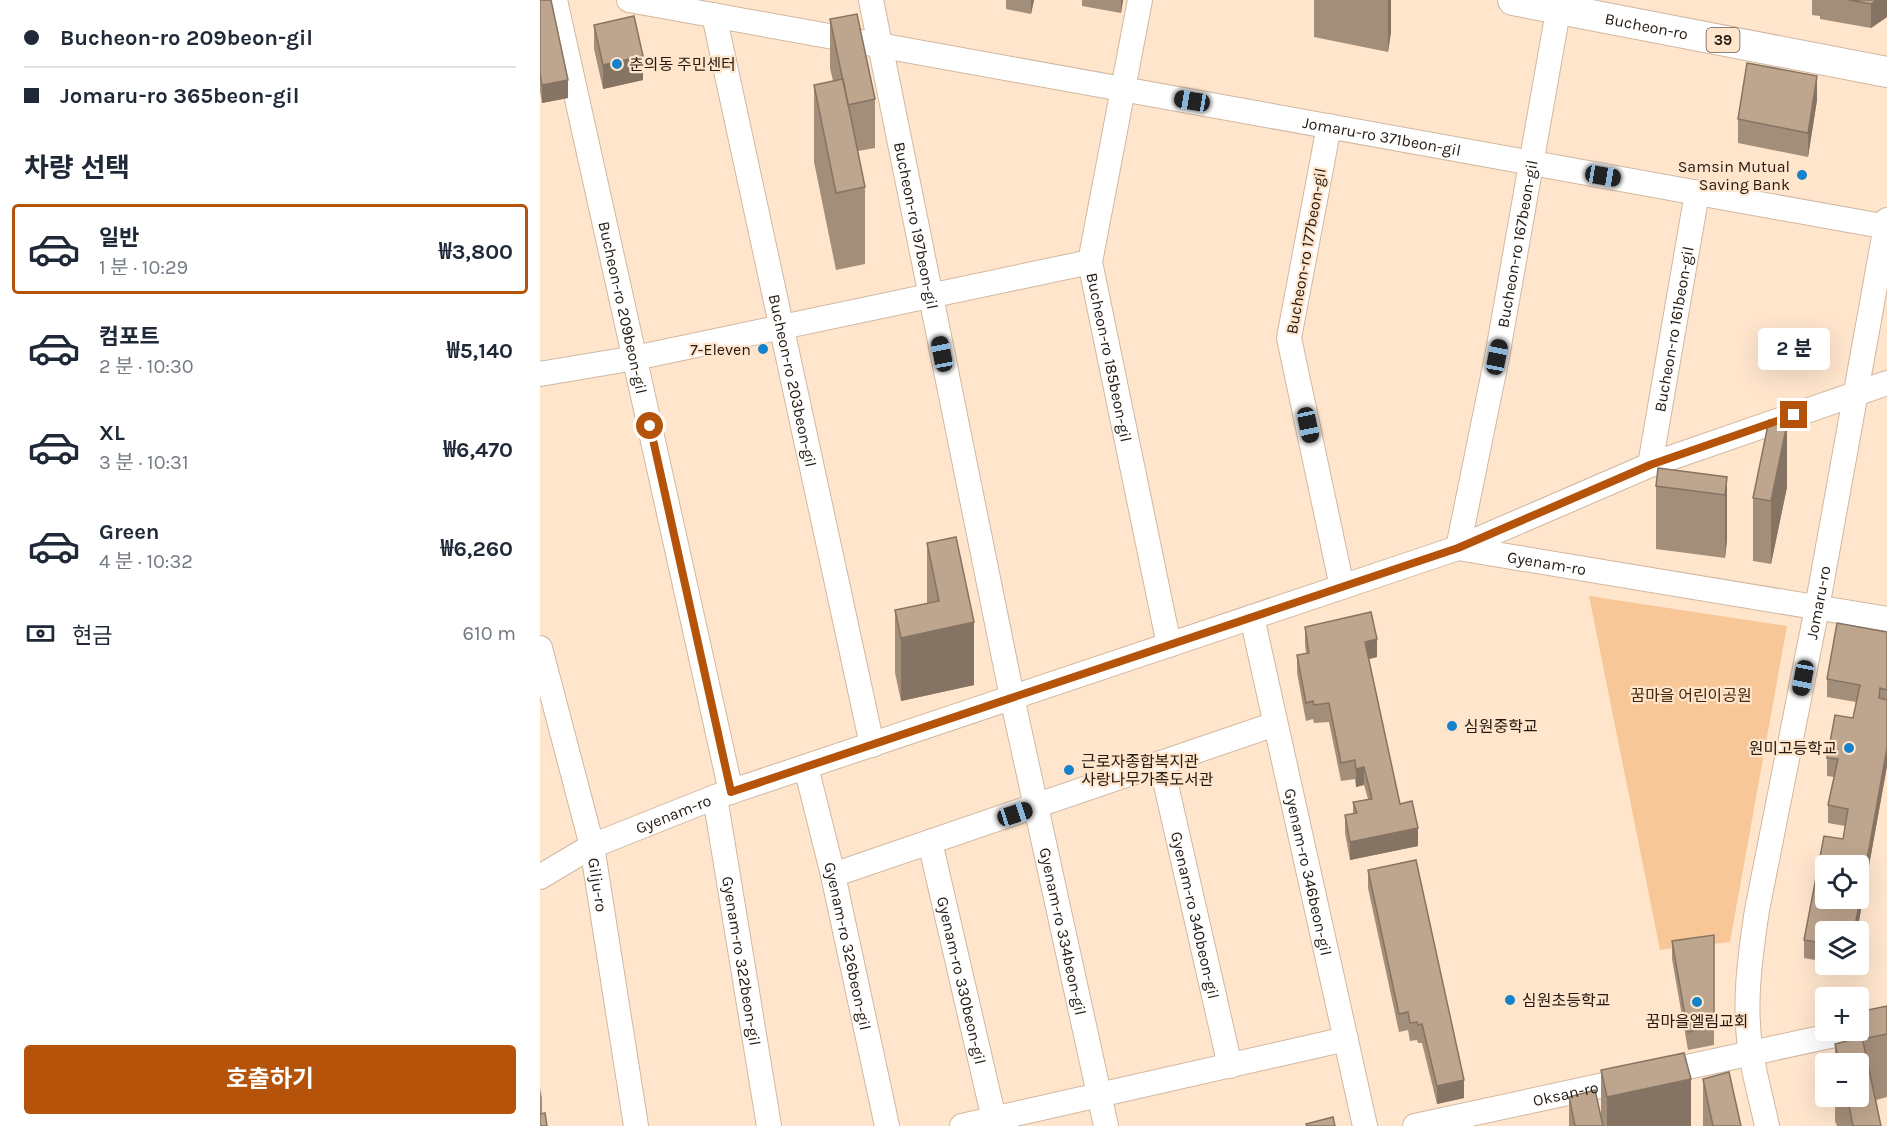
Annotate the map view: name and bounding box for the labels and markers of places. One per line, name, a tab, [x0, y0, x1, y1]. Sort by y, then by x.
place label: 춘의동 주민센터	[629, 55, 736, 74]
marker: 춘의동 주민센터	[610, 57, 624, 71]
place label: Samsin Mutual Saving Bank	[1678, 157, 1790, 194]
marker: Samsin Mutual Saving Bank	[1795, 168, 1809, 182]
place label: 7-Eleven	[690, 340, 751, 359]
marker: 7-Eleven	[756, 342, 770, 356]
place label: 심원중학교	[1464, 717, 1538, 736]
marker: 심원중학교	[1445, 719, 1459, 733]
place label: 원미고등학교	[1749, 739, 1837, 758]
marker: 원미고등학교	[1842, 741, 1856, 755]
place label: 근로자종합복지관 사랑나무가족도서관	[1081, 752, 1214, 789]
marker: 근로자종합복지관 사랑나무가족도서관	[1062, 763, 1076, 777]
place label: 심원초등학교	[1522, 991, 1610, 1010]
marker: 심원초등학교	[1503, 993, 1517, 1007]
marker: 꿈마을엘림교회	[1690, 995, 1704, 1009]
place label: 꿈마을엘림교회	[1645, 1012, 1749, 1031]

